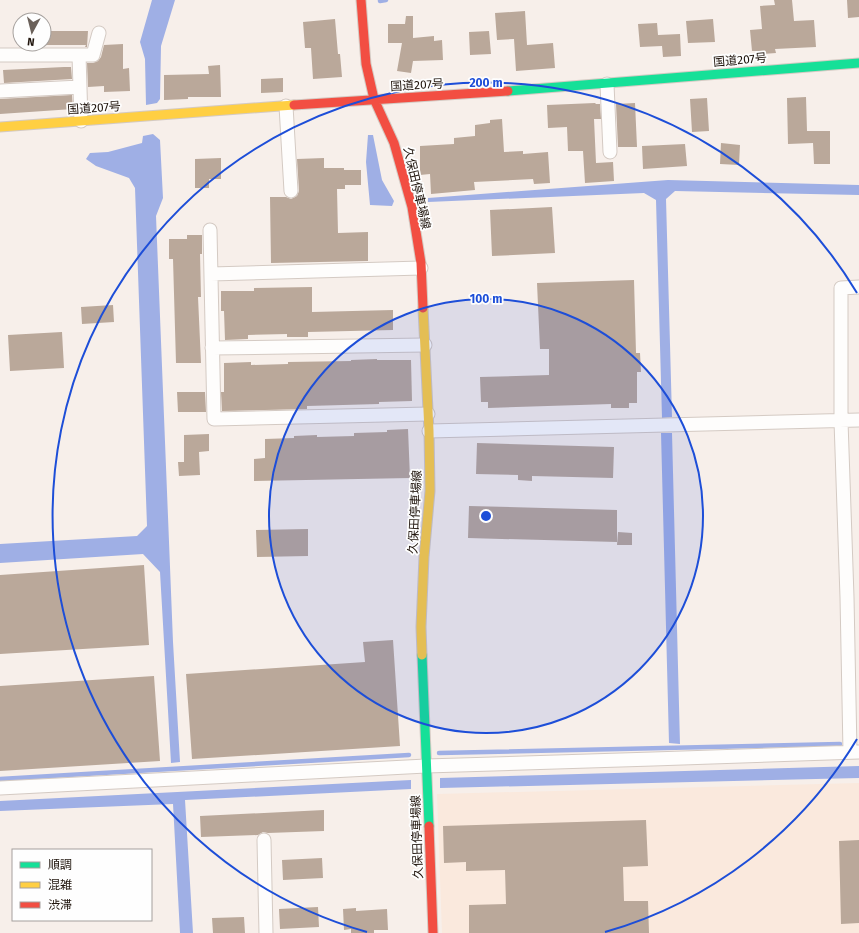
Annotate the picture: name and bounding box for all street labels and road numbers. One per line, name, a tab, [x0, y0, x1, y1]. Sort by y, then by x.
street label: 国道207号	[713, 51, 767, 69]
street label: 国道207号	[390, 77, 444, 93]
street label: 国道207号	[67, 99, 121, 117]
street label: 久保田停車場線	[401, 145, 433, 231]
street label: 久保田停車場線	[406, 470, 424, 554]
street label: 久保田停車場線	[409, 795, 425, 879]

